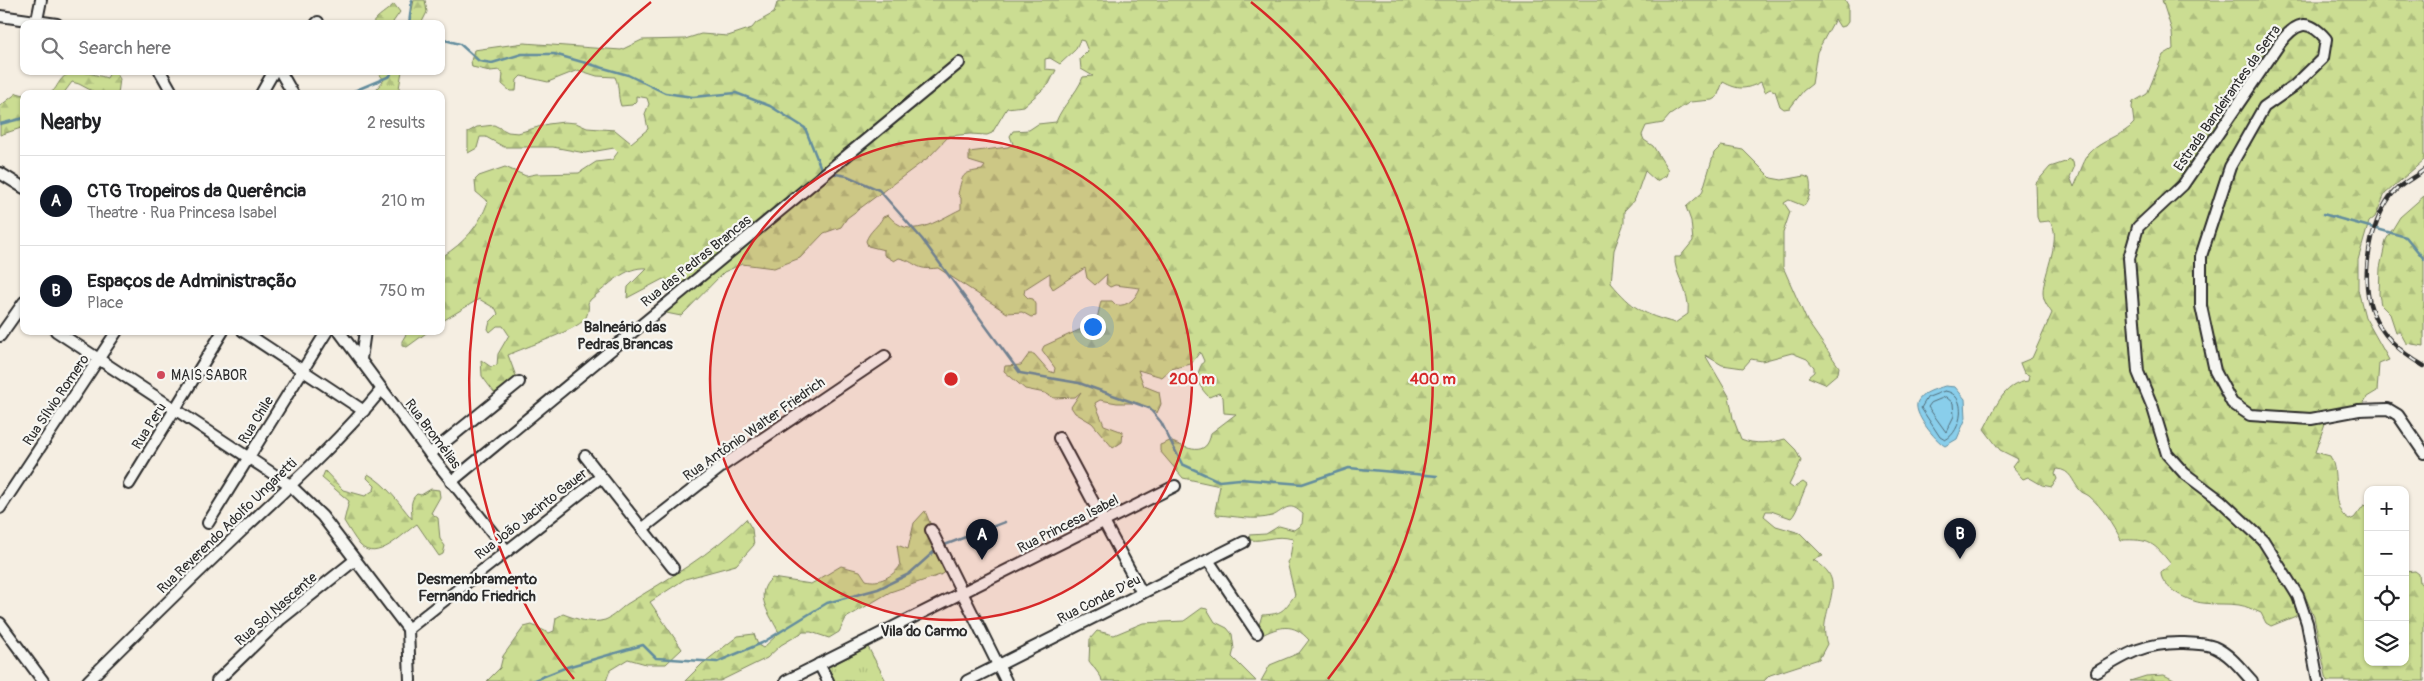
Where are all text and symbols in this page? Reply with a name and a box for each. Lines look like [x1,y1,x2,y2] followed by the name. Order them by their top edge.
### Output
[20,20,445,75] search box
[2170,22,2284,174] street label: Estrada Bandeirantes da Serra
[38,34,66,62] icon: search
[78,36,171,60] text: Search here
[40,109,101,136] text: Nearby
[367,113,425,133] text: 2 results
[87,179,306,203] text: CTG Tropeiros da Querência
[51,191,61,211] text: A
[381,191,425,211] text: 210 m
[87,203,277,223] text: Theatre · Rua Princesa Isabel
[638,211,755,311] street label: Rua das Pedras Brancas
[87,269,296,293] text: Espaços de Administração
[51,281,61,301] text: B
[379,281,425,301] text: 750 m
[87,293,123,313] text: Place
[1080,314,1106,340] your location
[577,318,673,354] district label: Balneário das Pedras Brancas
[19,351,93,449] street label: Rua Sílvio Romero
[171,367,247,384] place label: MAIS SABOR
[155,369,167,381] marker: MAIS SABOR
[942,370,960,388] centre of rings
[1169,370,1215,389] text: 200 m
[1410,370,1456,389] text: 400 m
[680,374,828,484] street label: Rua Antônio Walter Friedrich
[235,393,277,447] street label: Rua Chile
[401,396,465,473] street label: Rua Bromélias
[128,400,170,452] street label: Rua Peru
[154,454,301,597] street label: Rua Reverendo Adolfo Ungaretti
[471,465,591,563] street label: Rua João Jacinto Gauer
[2364,486,2409,666] map controls
[2364,486,2409,531] button: +
[1015,491,1121,557] street label: Rua Princesa Isabel
[1944,518,1976,559] pin: B
[966,519,998,560] pin: A
[2364,531,2409,576] button: −
[232,569,321,649] street label: Rua Sol Nascente
[417,570,537,606] district label: Desmembramento Fernando Friedrich
[1055,571,1143,627] street label: Rua Conde D'eu
[2364,576,2409,621] button: locate
[2364,621,2409,666] button: layers
[881,622,967,641] district label: Vila do Carmo

